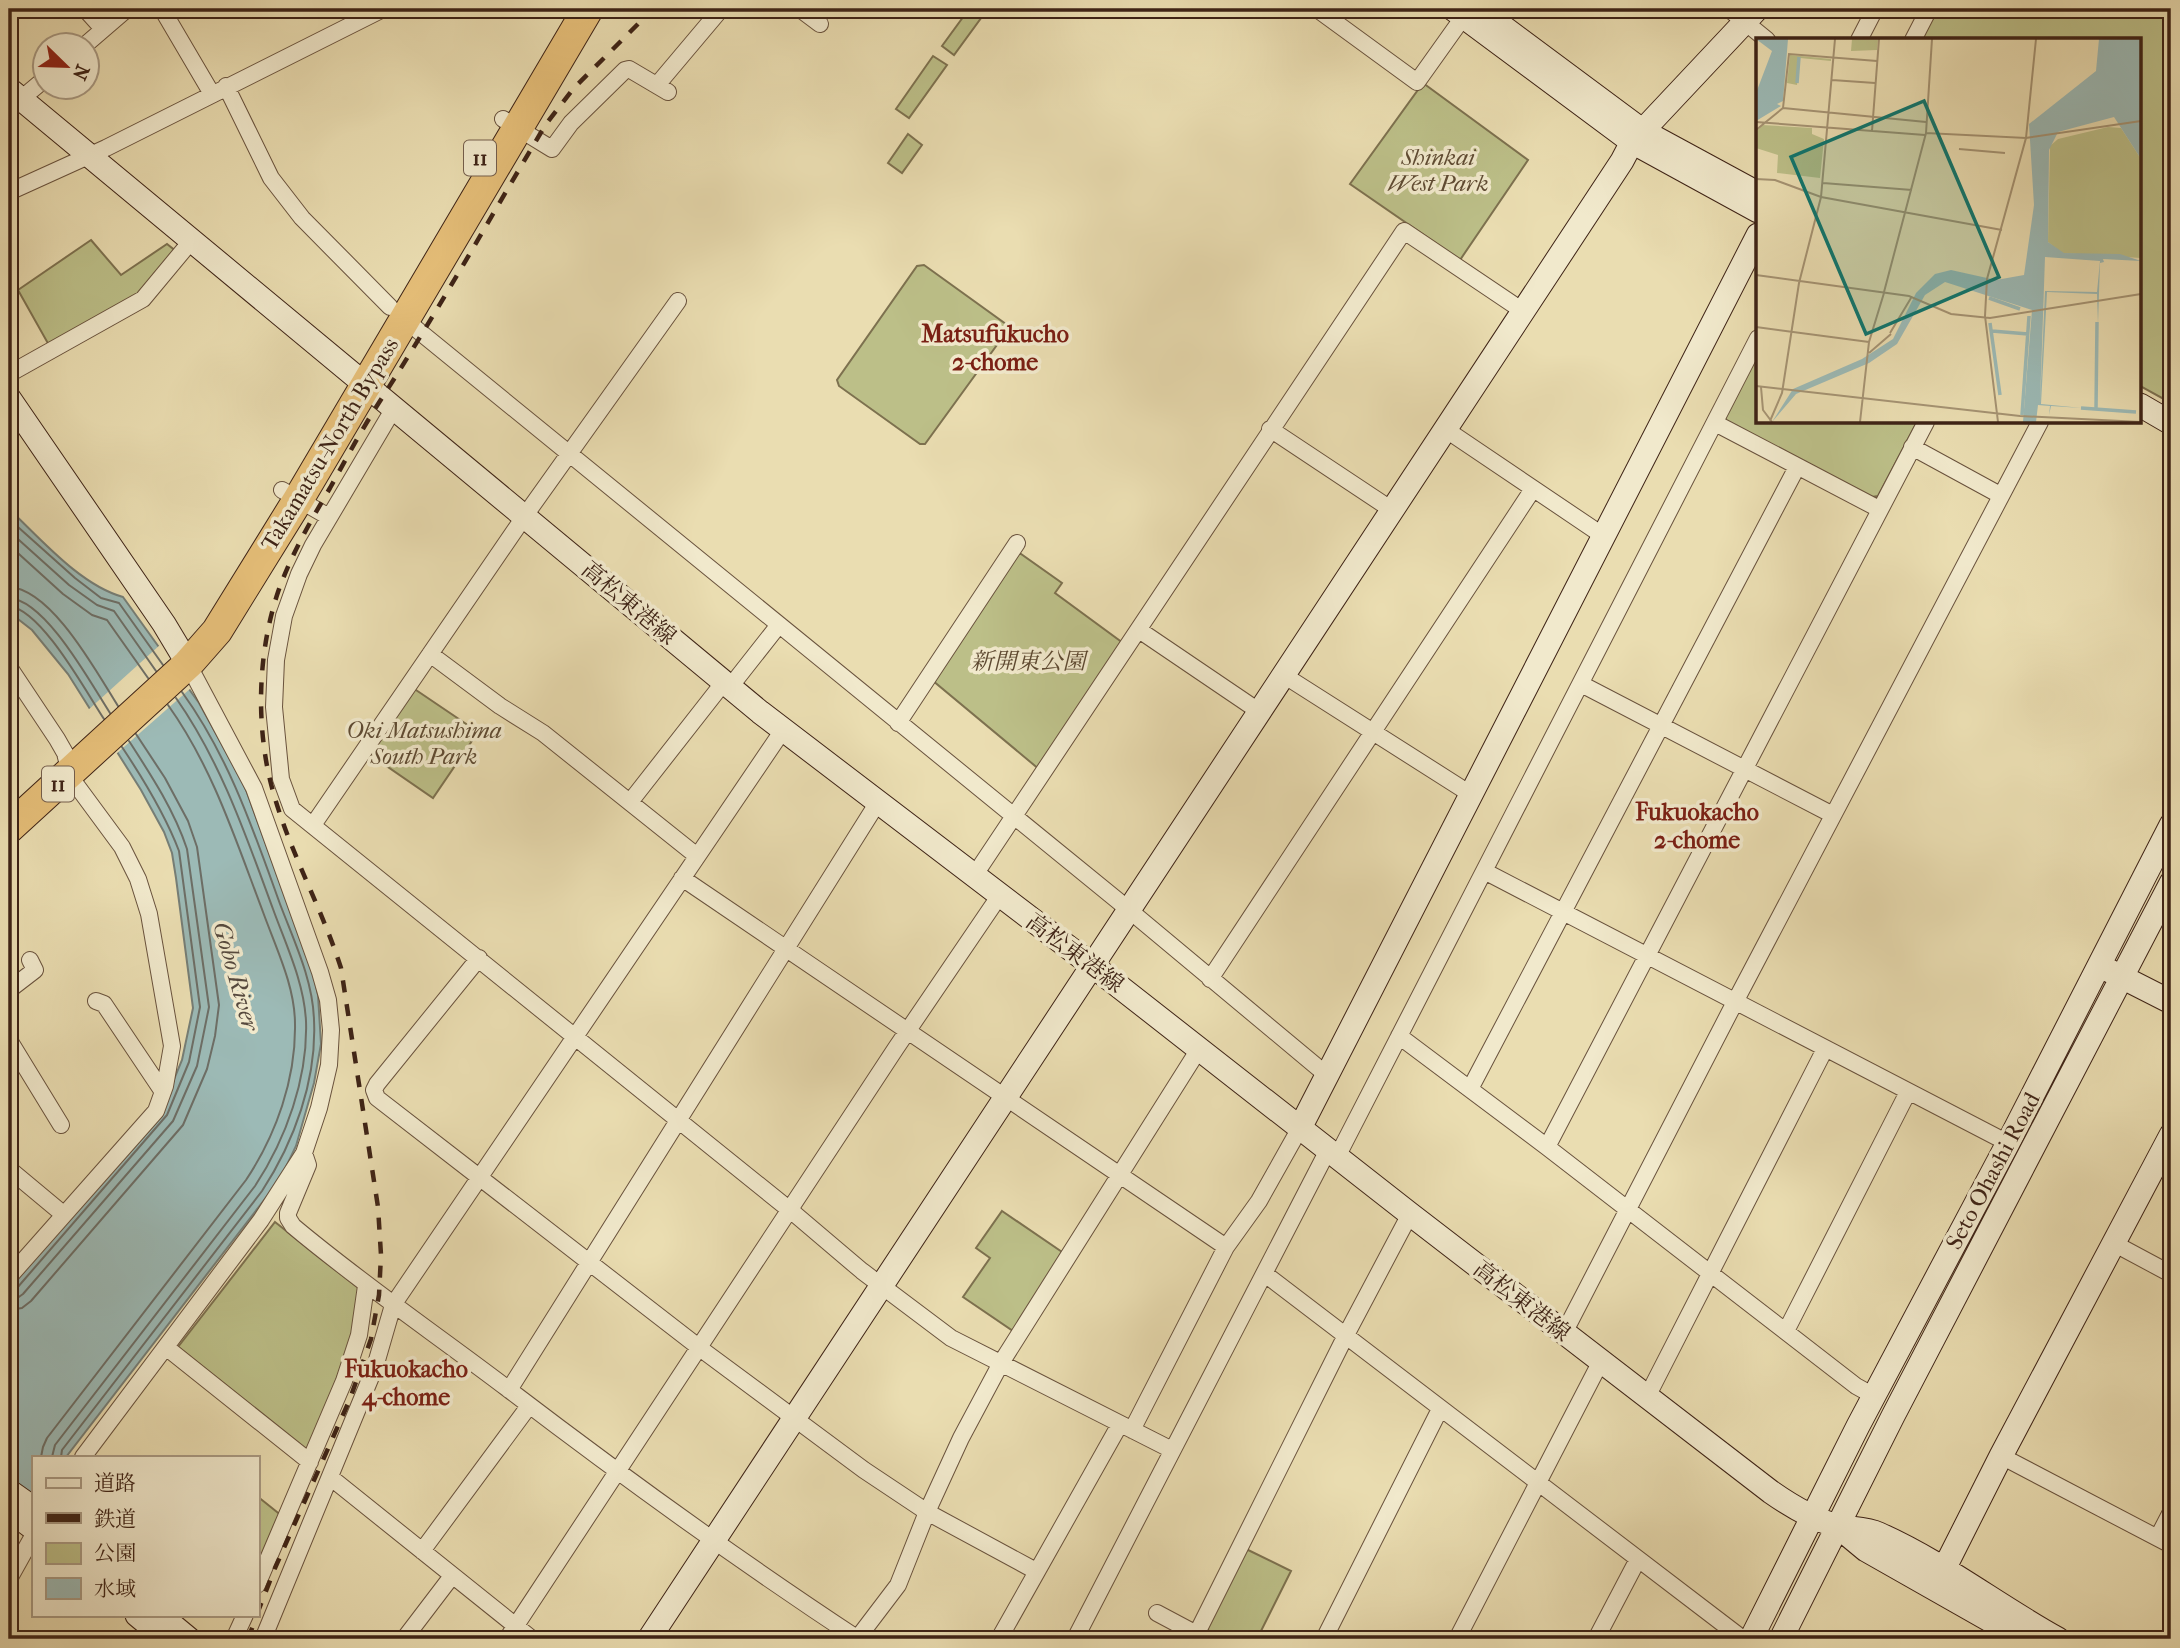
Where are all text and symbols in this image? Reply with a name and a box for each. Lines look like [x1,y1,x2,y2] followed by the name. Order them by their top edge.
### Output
[32,32,102,102] north arrow
[1756,38,2142,424] inset map
[68,61,94,84] text: N
[464,140,496,176] road number: 11
[1388,144,1488,197] park label: Shinkai West Park
[921,320,1069,376] district label: Matsufukucho 2-chome
[256,333,404,555] street label: Takamatsu-North Bypass
[576,556,682,650] street label: 高松東港線
[971,648,1090,675] park label: 新開東公園
[346,717,502,770] park label: Oki Matsushima South Park
[42,766,74,802] road number: 11
[1634,798,1759,854] district label: Fukuokacho 2-chome
[1021,908,1129,998] street label: 高松東港線
[207,918,266,1036] water label: Gobo River
[1940,1087,2046,1254] street label: Seto Ohashi Road
[1468,1255,1576,1347] street label: 高松東港線
[343,1355,468,1412] district label: Fukuokacho 4-chome
[32,1456,259,1616] legend
[94,1471,136,1495] text: 道路
[94,1507,136,1531] text: 鉄道
[94,1541,136,1565] text: 公園
[94,1577,136,1601] text: 水域

